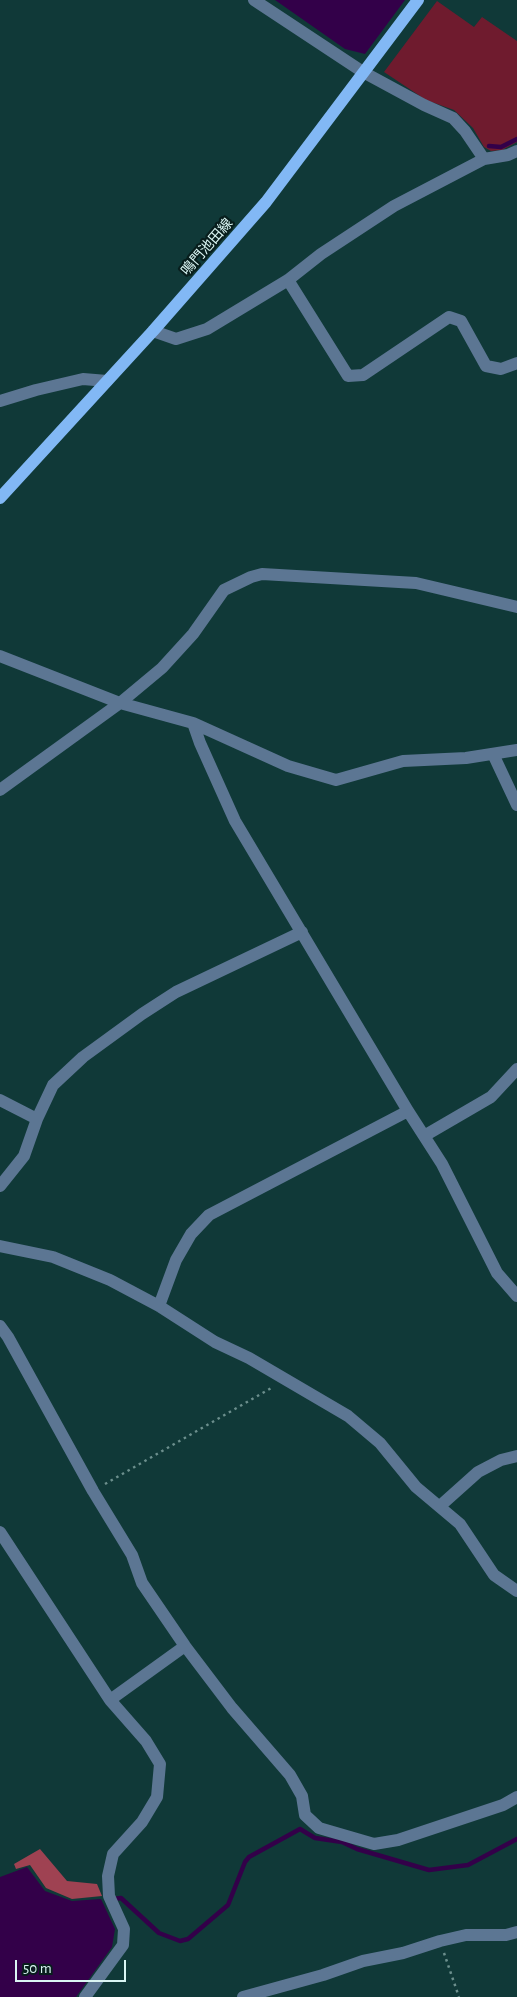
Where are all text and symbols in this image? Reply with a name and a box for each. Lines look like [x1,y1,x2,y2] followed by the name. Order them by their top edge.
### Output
[178,215,236,279] street label: 鳴門池田線
[18,1950,129,1982] scale bar
[23,1961,52,1976] text: 50 m

